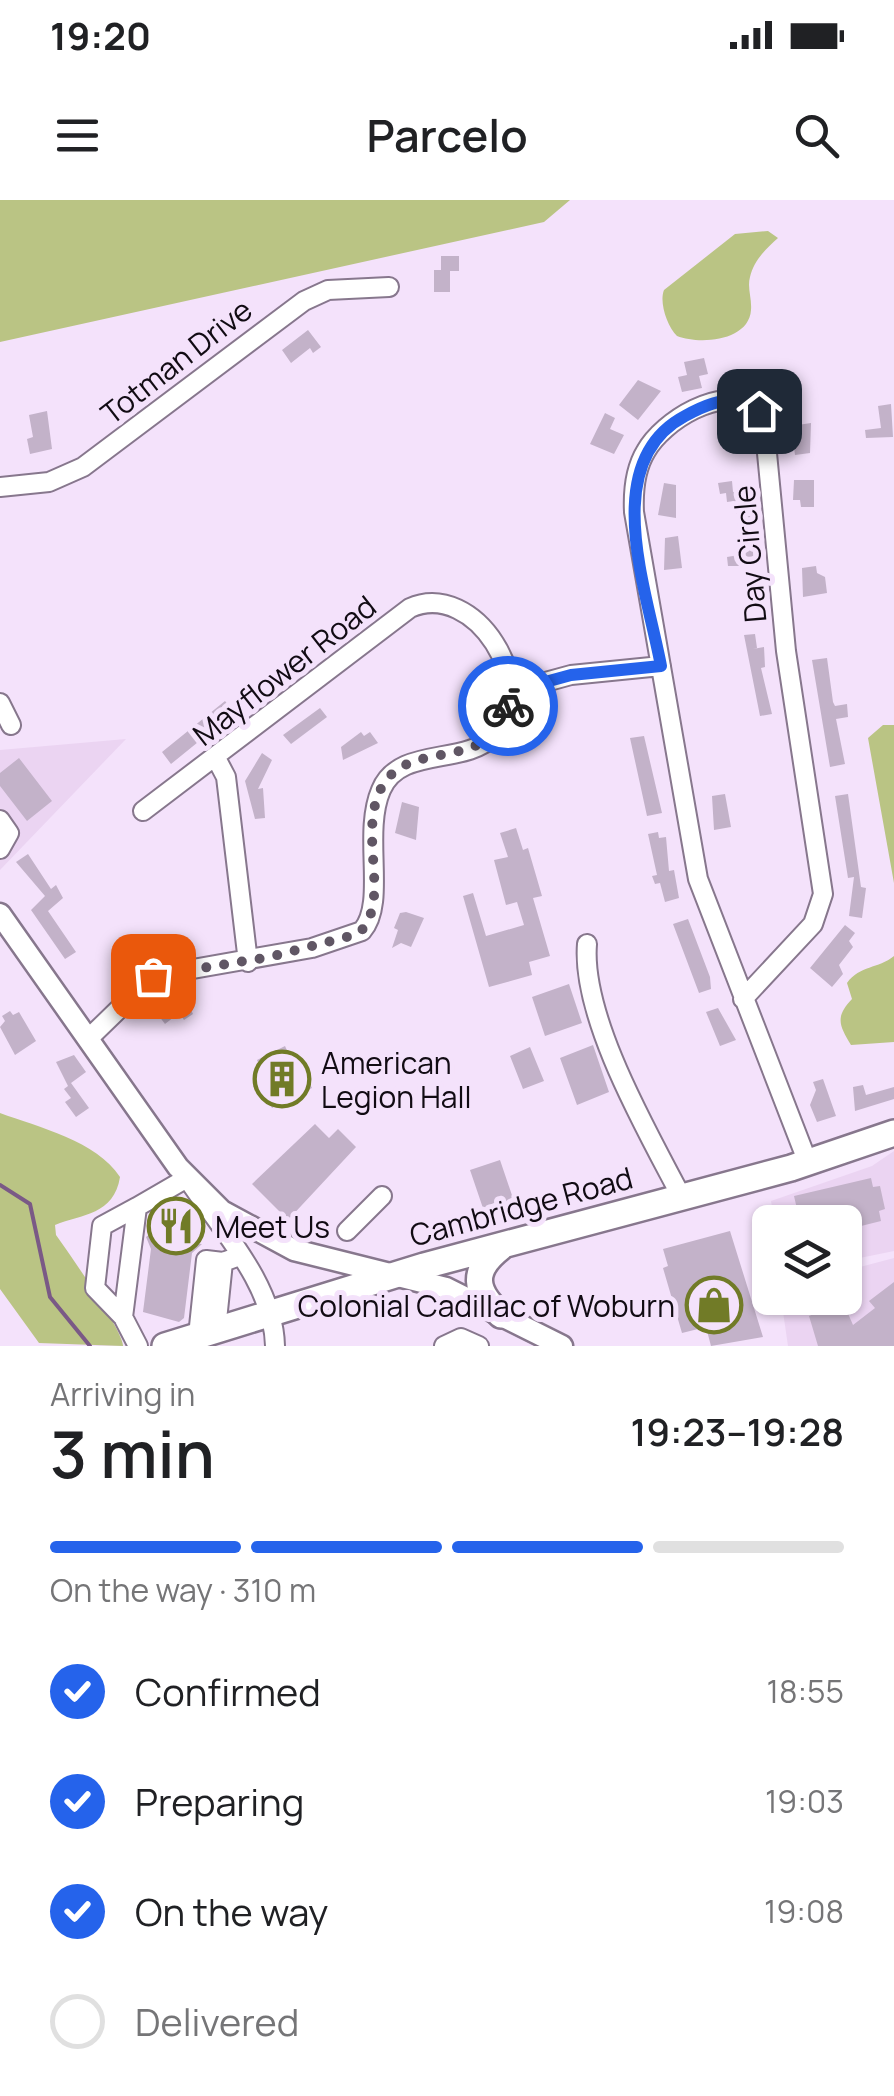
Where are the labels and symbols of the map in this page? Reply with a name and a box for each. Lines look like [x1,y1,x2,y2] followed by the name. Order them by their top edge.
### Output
[92,289,260,433] street label: Totman Drive
[717,369,802,454] pin
[723,484,775,624] street label: Day Circle
[184,586,384,754] street label: Mayflower Road
[458,656,558,756] courier
[111,934,196,1019] pin
[321,1042,471,1117] place label: American Legion Hall
[252,1049,312,1109] building icon: American Legion Hall
[405,1157,637,1255] street label: Cambridge Road
[146,1196,206,1256] restaurant icon: Meet Us
[215,1206,330,1247] place label: Meet Us
[684,1275,744,1335] shop icon: Colonial Cadillac of Woburn
[298,1285,675,1326] place label: Colonial Cadillac of Woburn

